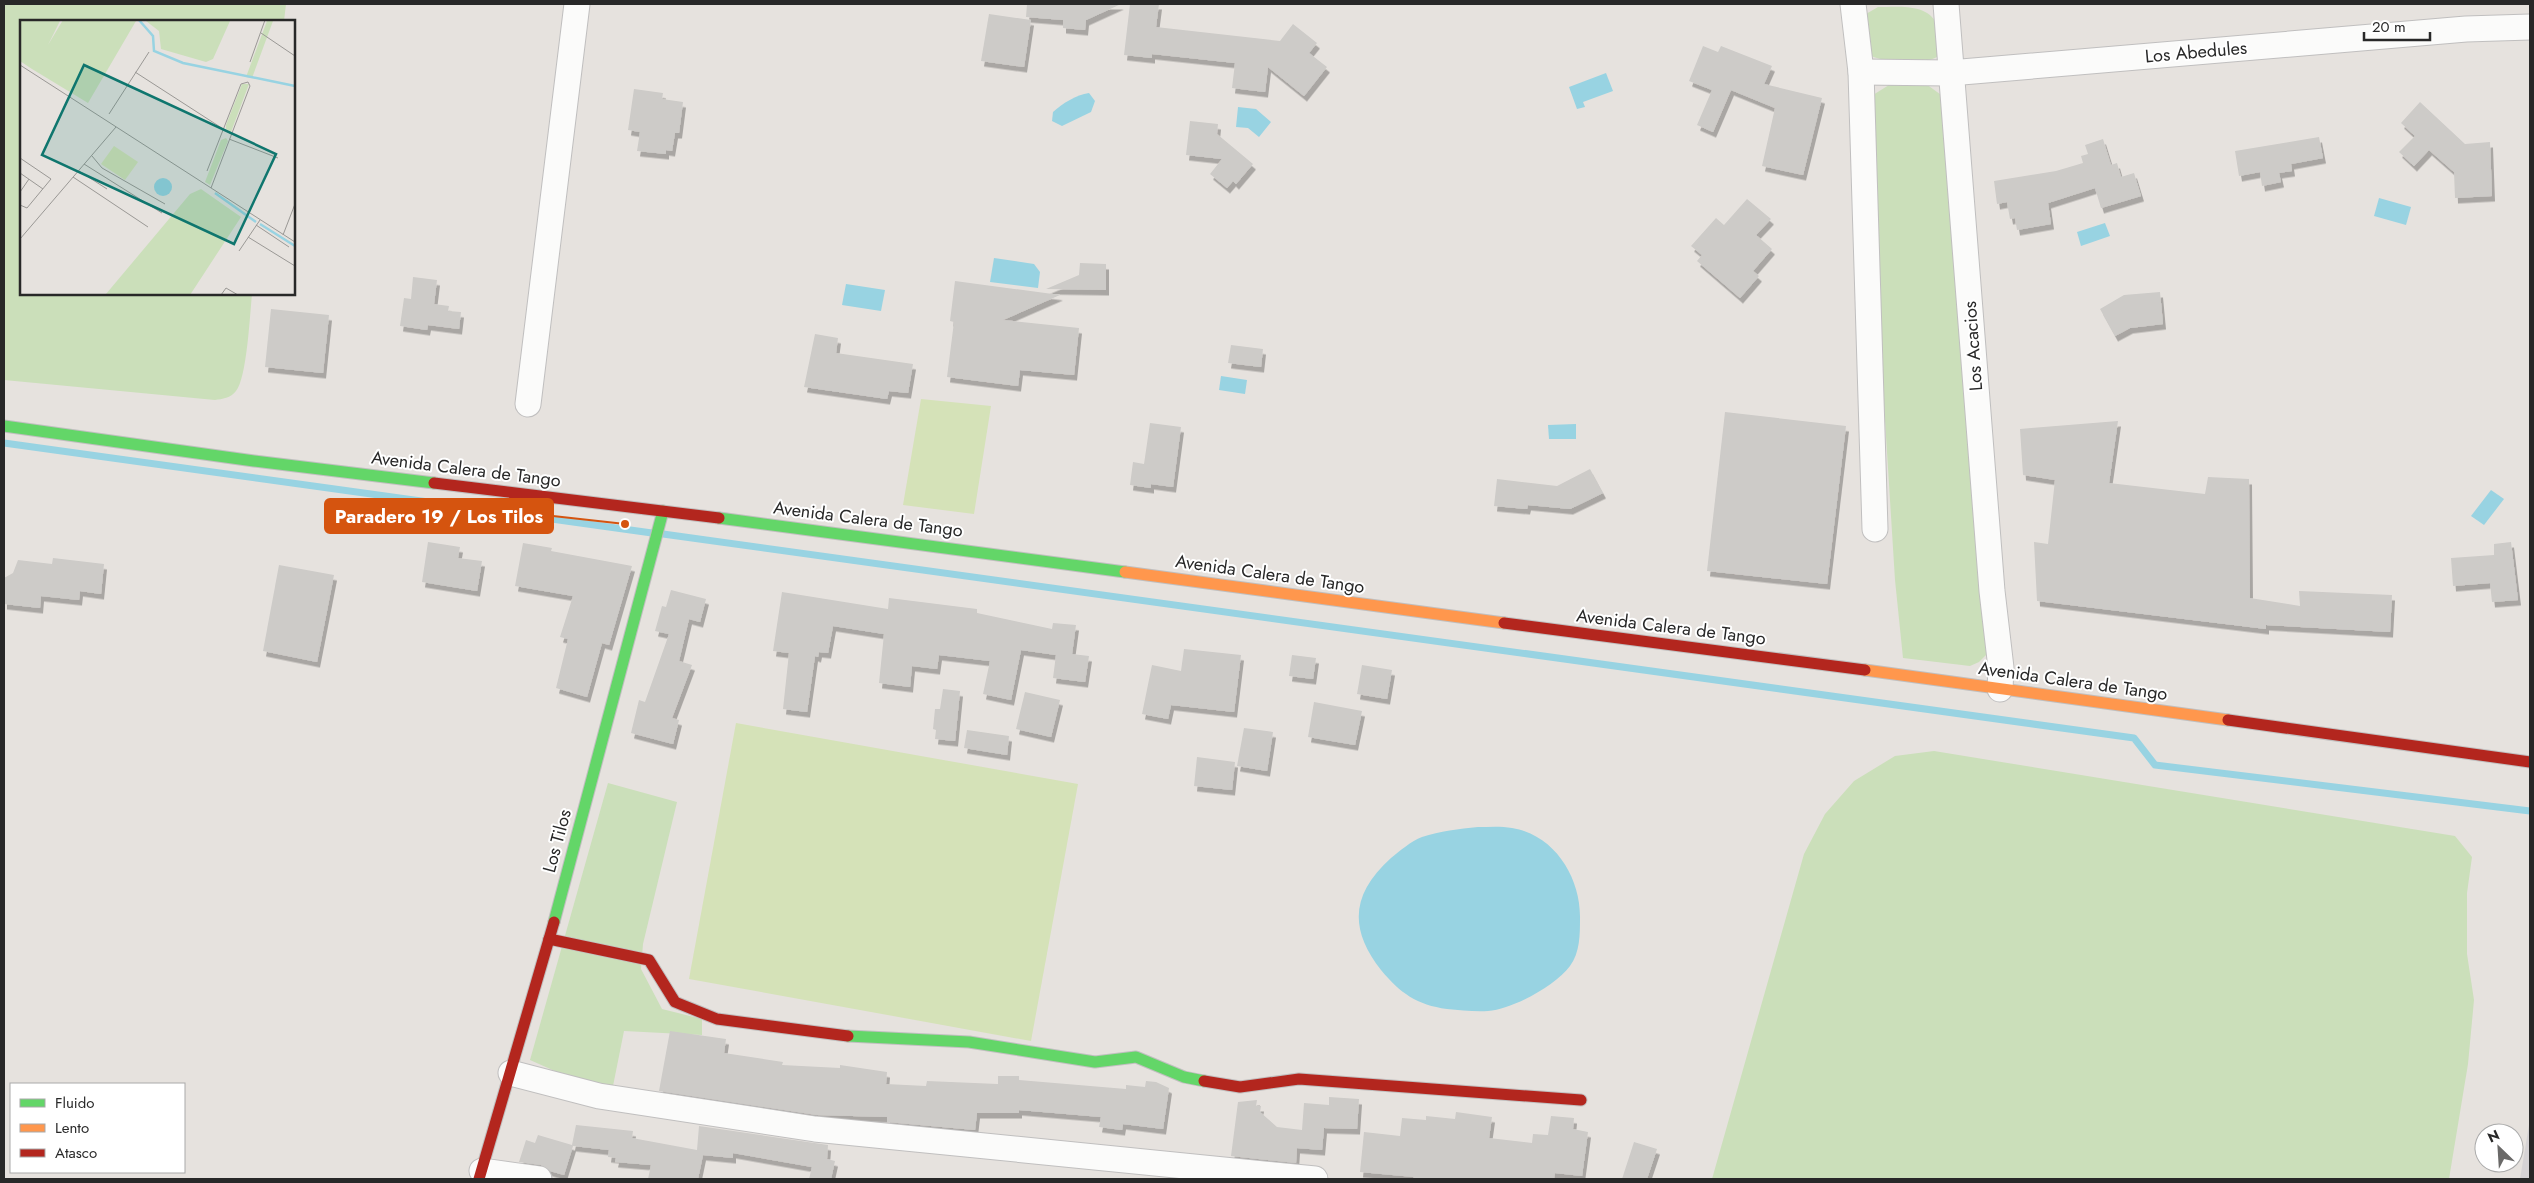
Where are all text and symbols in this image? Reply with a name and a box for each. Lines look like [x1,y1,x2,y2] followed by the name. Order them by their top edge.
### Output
[2364,10,2430,42] scale bar
[2372,16,2406,38] text: 20 m
[20,20,295,295] inset map
[2144,35,2248,69] street label: Los Abedules
[1957,300,1989,392] street label: Los Acacios
[370,444,562,494] street label: Avenida Calera de Tango
[772,494,964,544] street label: Avenida Calera de Tango
[325,499,553,533] callout: Paradero 19 / Los Tilos
[335,503,544,530] text: Paradero 19 / Los Tilos
[1174,548,1366,600] street label: Avenida Calera de Tango
[1575,602,1767,652] street label: Avenida Calera de Tango
[1977,655,2169,707] street label: Avenida Calera de Tango
[536,806,578,876] street label: Los Tilos
[10,1083,185,1173] legend
[55,1092,94,1114] text: Fluido
[55,1117,89,1139] text: Lento
[2474,1123,2524,1173] north arrow
[2484,1125,2503,1148] text: N
[55,1142,97,1164] text: Atasco

